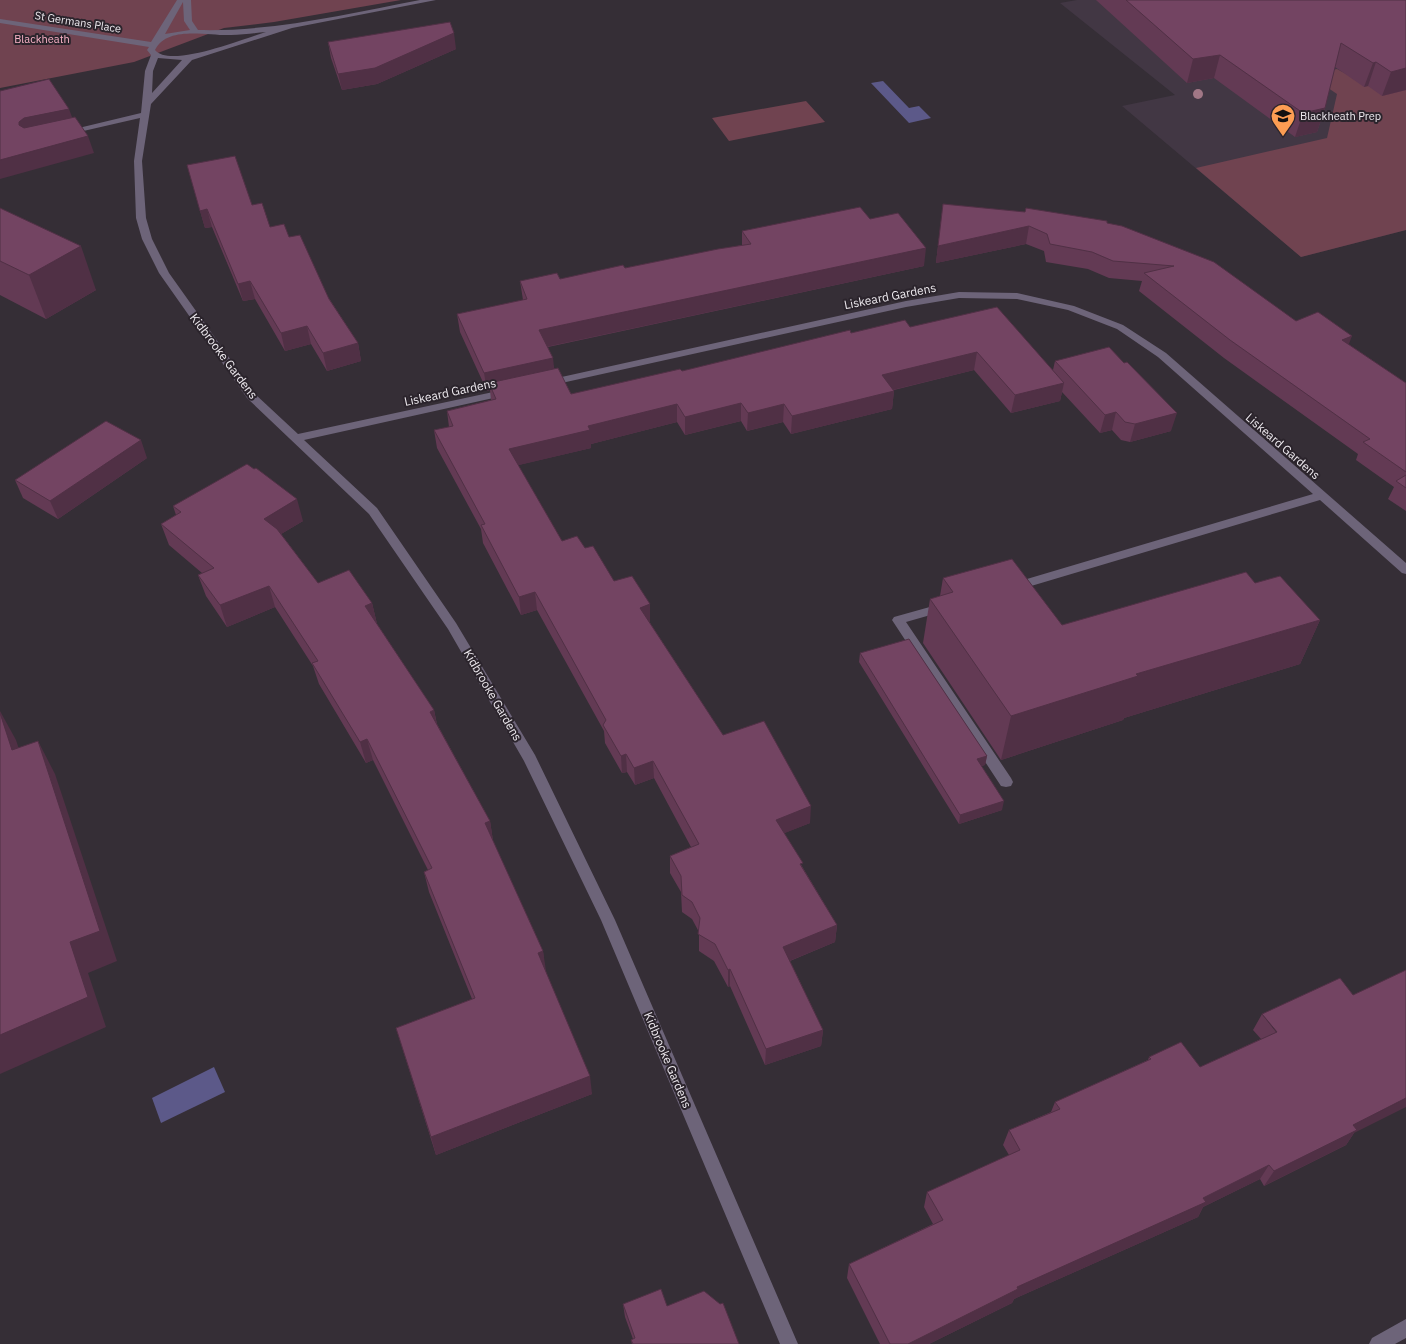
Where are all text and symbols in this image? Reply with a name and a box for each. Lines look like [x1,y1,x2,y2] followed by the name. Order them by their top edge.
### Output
[34,8,122,36] street label: St Germans Place
[14,32,70,46] park label: Blackheath
[1270,103,1296,137] school or university icon: Blackheath Prep
[1300,109,1381,123] place label: Blackheath Prep
[843,280,937,312] street label: Liskeard Gardens
[187,310,261,402] street label: Kidbrooke Gardens
[403,375,497,409] street label: Liskeard Gardens
[1243,410,1323,482] street label: Liskeard Gardens
[461,647,525,744] street label: Kidbrooke Gardens
[641,1010,695,1111] street label: Kidbrooke Gardens

